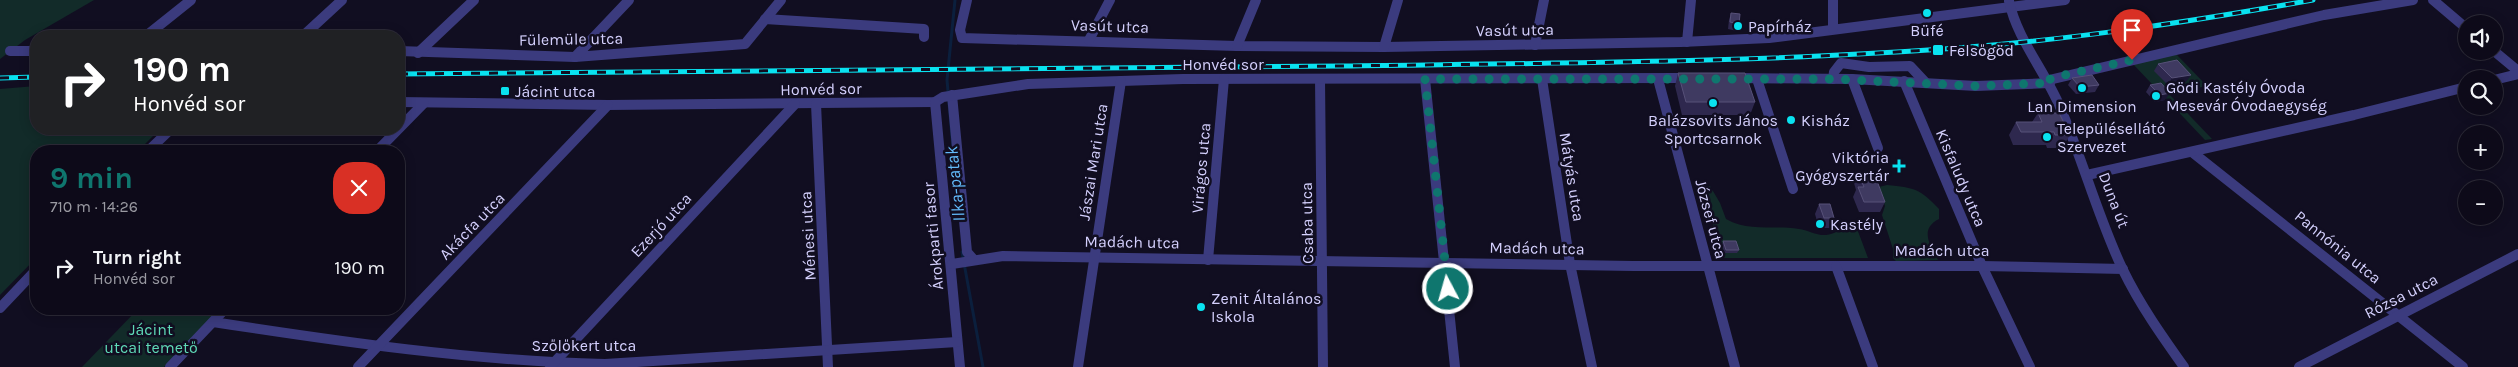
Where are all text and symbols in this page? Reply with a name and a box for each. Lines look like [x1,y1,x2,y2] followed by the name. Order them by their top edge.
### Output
[1921,7,1933,19] marker: Büfé
[2111,9,2153,60] pin
[1071,15,1149,37] street label: Vasút utca
[2458,15,2503,225] map controls
[2458,15,2503,60] button: sound
[2118,16,2146,44] icon: arrive
[1748,17,1812,36] place label: Papírház
[1476,20,1554,40] street label: Vasút utca
[1732,20,1744,32] marker: Papírház
[1910,21,1944,40] place label: Büfé
[519,29,623,49] street label: Fülemüle utca
[1949,41,2014,60] place label: Felsőgöd
[1931,43,1945,57] marker: Felsőgöd
[133,49,231,90] text: 190 m
[50,50,115,115] icon: right
[1182,55,1264,74] street label: Honvéd sor
[2458,70,2503,115] button: search
[2166,78,2327,115] place label: Gödi Kastély Óvoda Mesevár Óvodaegység
[780,79,862,99] street label: Honvéd sor
[515,82,596,101] place label: Jácint utca
[2076,82,2088,94] marker: Lan Dimension
[499,85,511,97] marker: Jácint utca
[2150,90,2162,102] marker: Gödi Kastély Óvoda Mesevár Óvodaegység
[133,91,245,117] text: Honvéd sor
[1707,97,1719,109] marker: Balázsovits János Sportcsarnok
[2027,97,2137,116] place label: Lan Dimension
[1074,102,1112,222] street label: Jászai Mari utca
[1648,111,1778,148] place label: Balázsovits János Sportcsarnok
[1801,111,1850,130] place label: Kisház
[1785,114,1797,126] marker: Kisház
[2057,119,2166,156] place label: Településellátó Szervezet
[1188,122,1214,214] street label: Virágos utca
[2458,125,2503,170] button: +
[1932,126,1990,230] street label: Kisfaludy utca
[1556,131,1588,223] street label: Mátyás utca
[2041,131,2053,143] marker: Településellátó Szervezet
[940,144,970,223] water label: Ilka-patak
[1795,148,1889,185] place label: Viktória Gyógyszertár
[50,160,133,196] text: 9 min
[1893,160,1905,172] marker: Viktória Gyógyszertár
[333,162,385,214] button: close
[2095,169,2133,231] street label: Duna út
[1691,177,1731,261] street label: József utca
[2458,180,2503,225] button: −
[919,181,947,291] street label: Árokparti fasor
[1297,182,1317,264] street label: Csaba utca
[435,188,509,264] street label: Akácfa utca
[626,189,696,261] street label: Ezerjó utca
[796,191,820,281] street label: Ménesi utca
[50,197,138,216] text: 710 m · 14:26
[2291,206,2385,288] street label: Pannónia utca
[1830,215,1884,234] place label: Kastély
[1814,218,1826,230] marker: Kastély
[1084,232,1180,252] street label: Madách utca
[1489,238,1585,258] street label: Madách utca
[1894,241,1990,260] street label: Madách utca
[93,247,182,269] text: Turn right
[50,254,78,282] icon: right
[334,257,385,279] text: 190 m
[1421,262,1473,314] position arrow
[93,269,175,288] text: Honvéd sor
[2361,269,2441,323] street label: Rózsa utca
[1211,289,1322,326] place label: Zenit Általános Iskola
[1195,301,1207,313] marker: Zenit Általános Iskola
[104,320,198,357] park label: Jácint utcai temető
[532,336,636,355] street label: Szőlőkert utca

